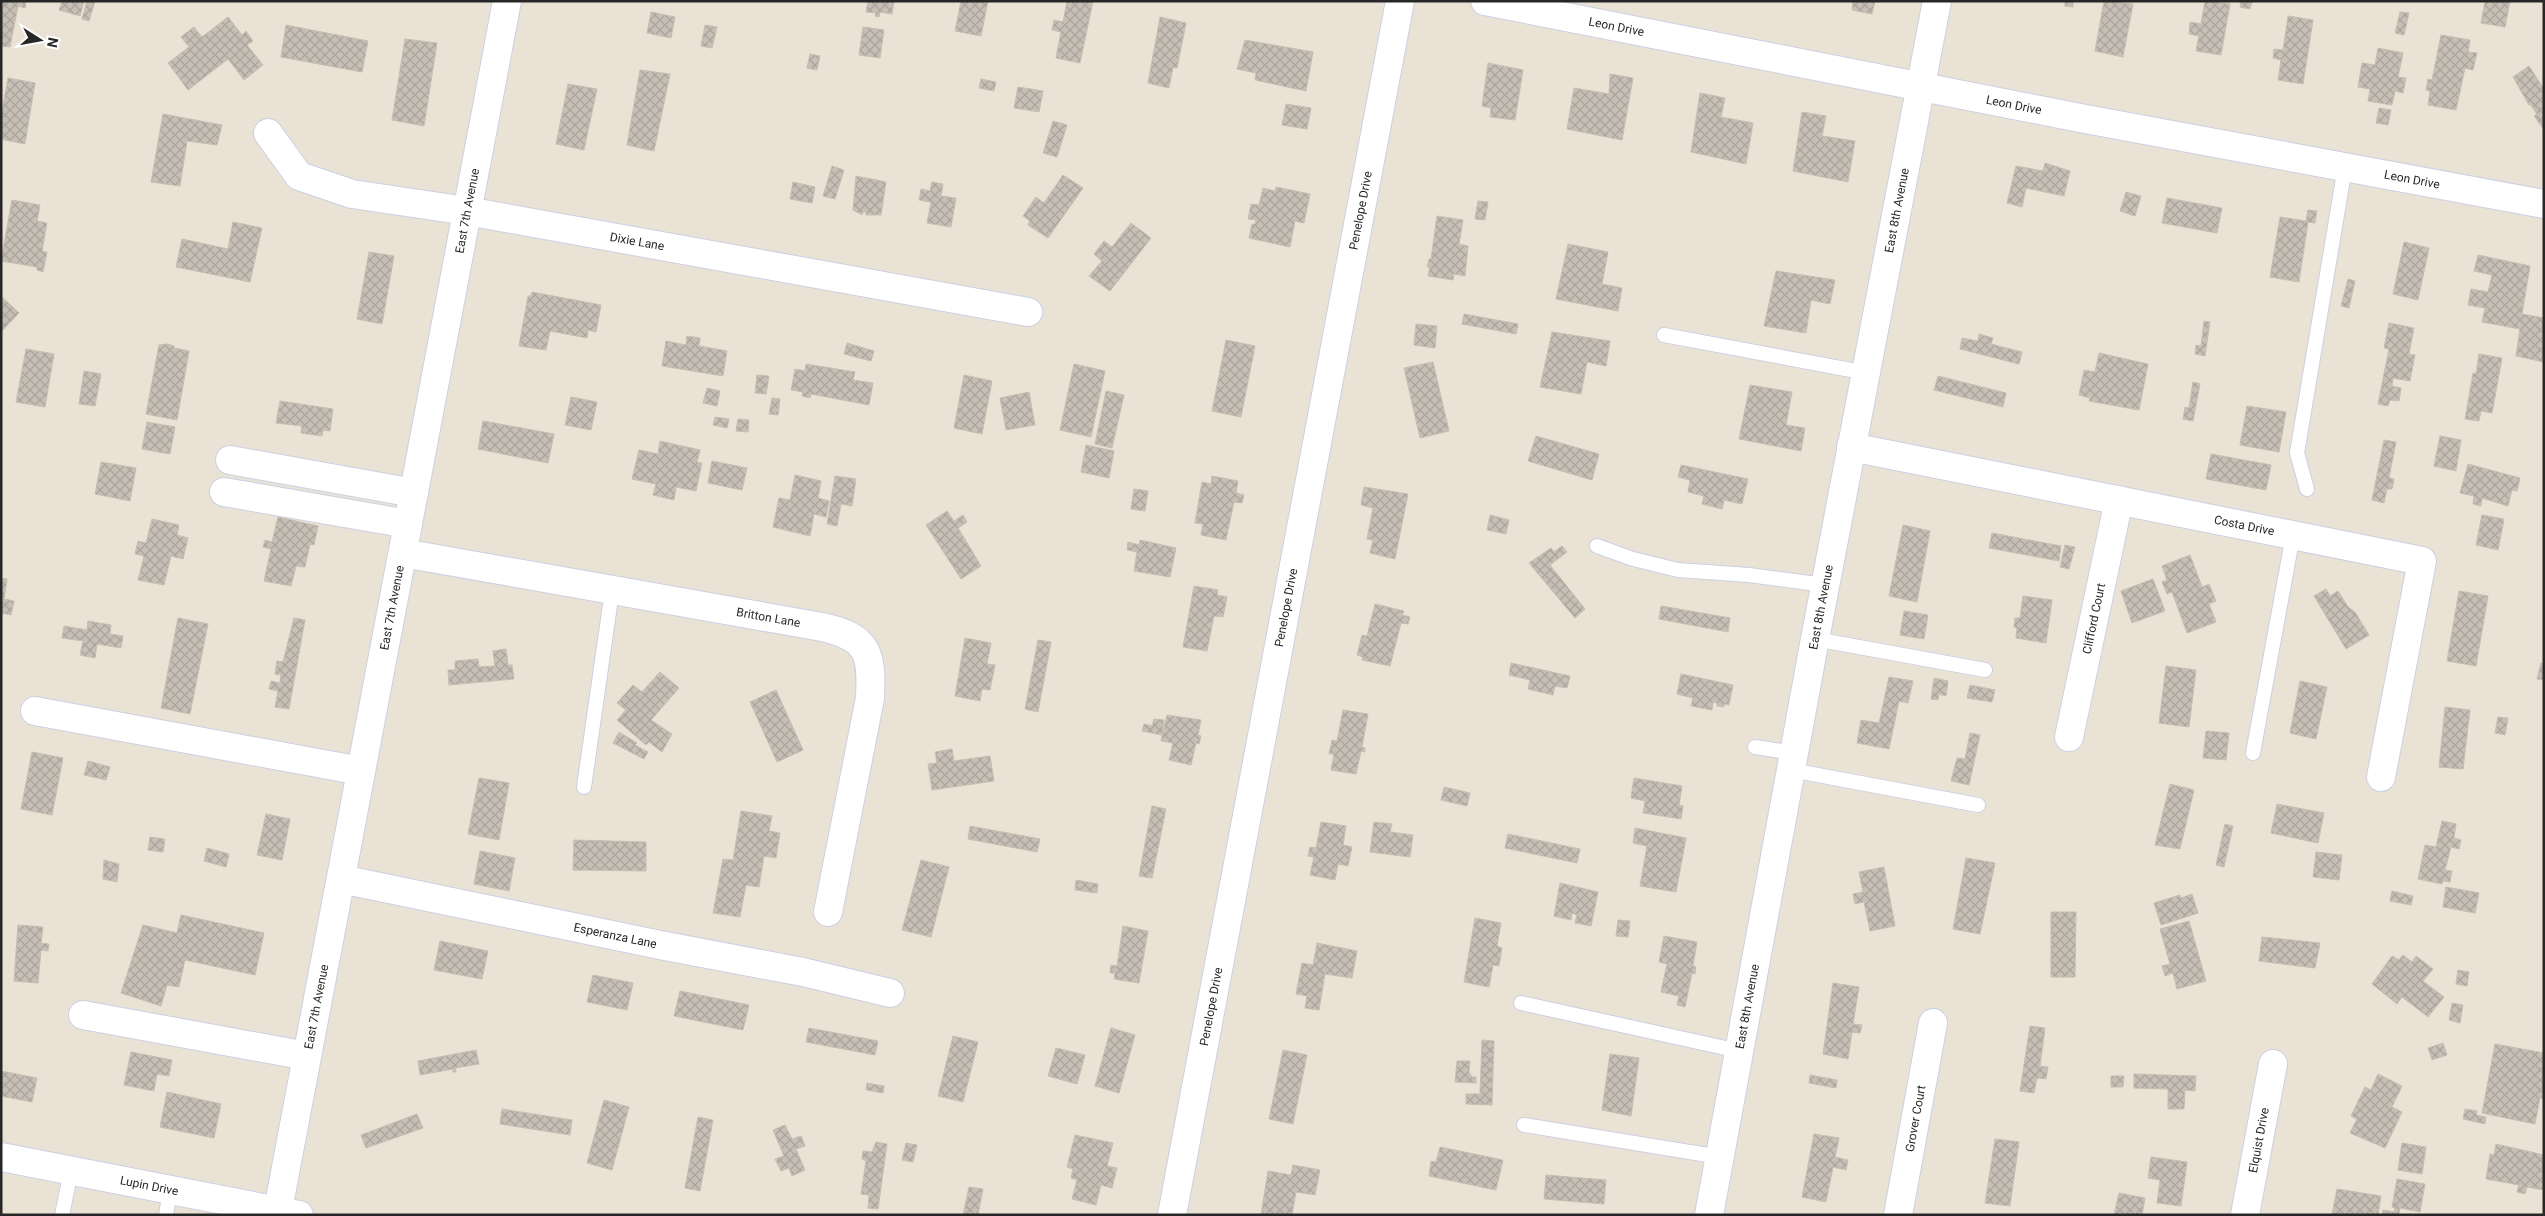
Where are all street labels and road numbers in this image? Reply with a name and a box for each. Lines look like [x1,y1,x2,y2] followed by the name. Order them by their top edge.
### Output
[1588,15,1645,39] street label: Leon Drive
[1985,93,2043,117] street label: Leon Drive
[452,167,482,254] street label: East 7th Avenue
[1882,167,1912,254] street label: East 8th Avenue
[2383,168,2441,192] street label: Leon Drive
[1346,170,1375,251] street label: Penelope Drive
[609,230,665,253] street label: Dixie Lane
[2213,513,2276,538] street label: Costa Drive
[377,564,407,651] street label: East 7th Avenue
[1806,564,1836,651] street label: East 8th Avenue
[1272,567,1300,648] street label: Penelope Drive
[2080,582,2108,655] street label: Clifford Court
[735,605,801,630] street label: Britton Lane
[572,920,658,951] street label: Esperanza Lane
[302,963,331,1050] street label: East 7th Avenue
[1733,963,1762,1050] street label: East 8th Avenue
[1197,966,1225,1047] street label: Penelope Drive
[1903,1084,1929,1153] street label: Grover Court
[2246,1106,2272,1174] street label: Elquist Drive
[119,1173,180,1198] street label: Lupin Drive

